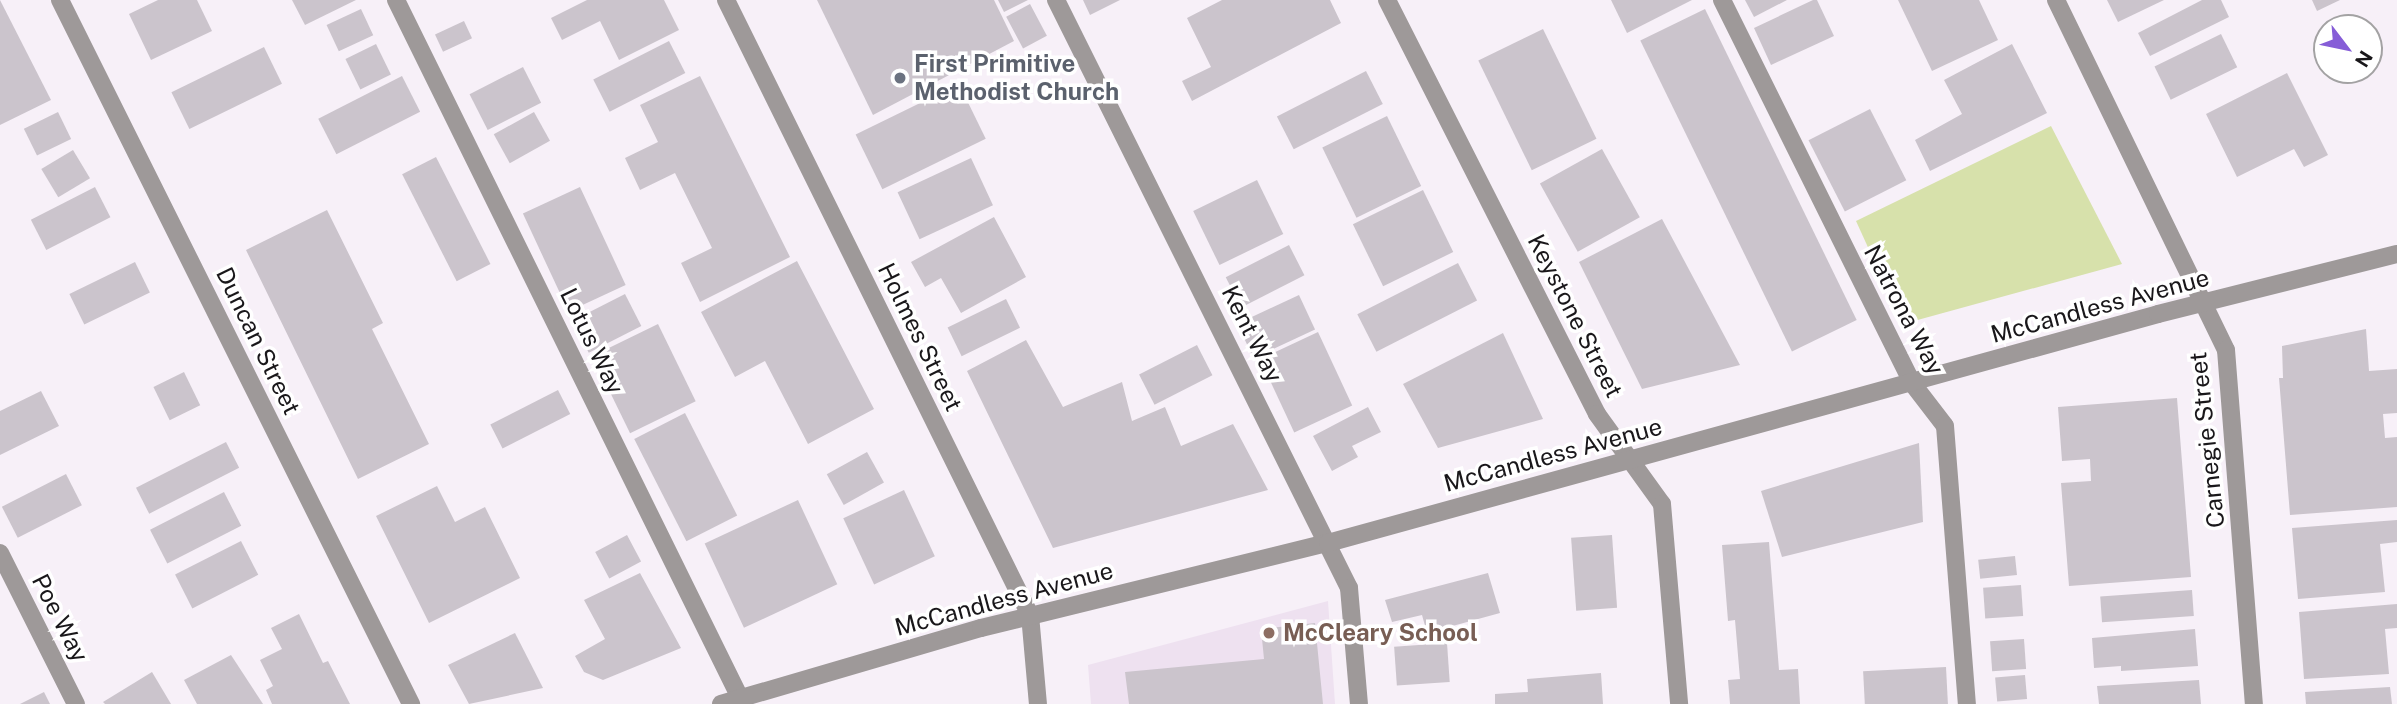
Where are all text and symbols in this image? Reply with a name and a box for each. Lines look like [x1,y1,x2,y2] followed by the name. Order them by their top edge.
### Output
[2313,14,2383,84] north arrow
[2351,47,2377,71] text: N
[914,50,1119,106] place label: First Primitive Methodist Church
[892,70,908,86] marker: First Primitive Methodist Church
[1521,229,1629,403] street label: Keystone Street
[1858,240,1950,380] street label: Natrona Way
[872,258,968,416] street label: Holmes Street
[210,263,306,419] street label: Duncan Street
[1988,263,2212,349] street label: McCandless Avenue
[1215,281,1289,387] street label: Kent Way
[554,283,630,399] street label: Lotus Way
[2183,351,2231,529] street label: Carnegie Street
[1441,412,1665,498] street label: McCandless Avenue
[892,556,1116,642] street label: McCandless Avenue
[25,569,95,667] street label: Poe Way
[1283,619,1478,647] place label: McCleary School
[1261,625,1277,641] marker: McCleary School

